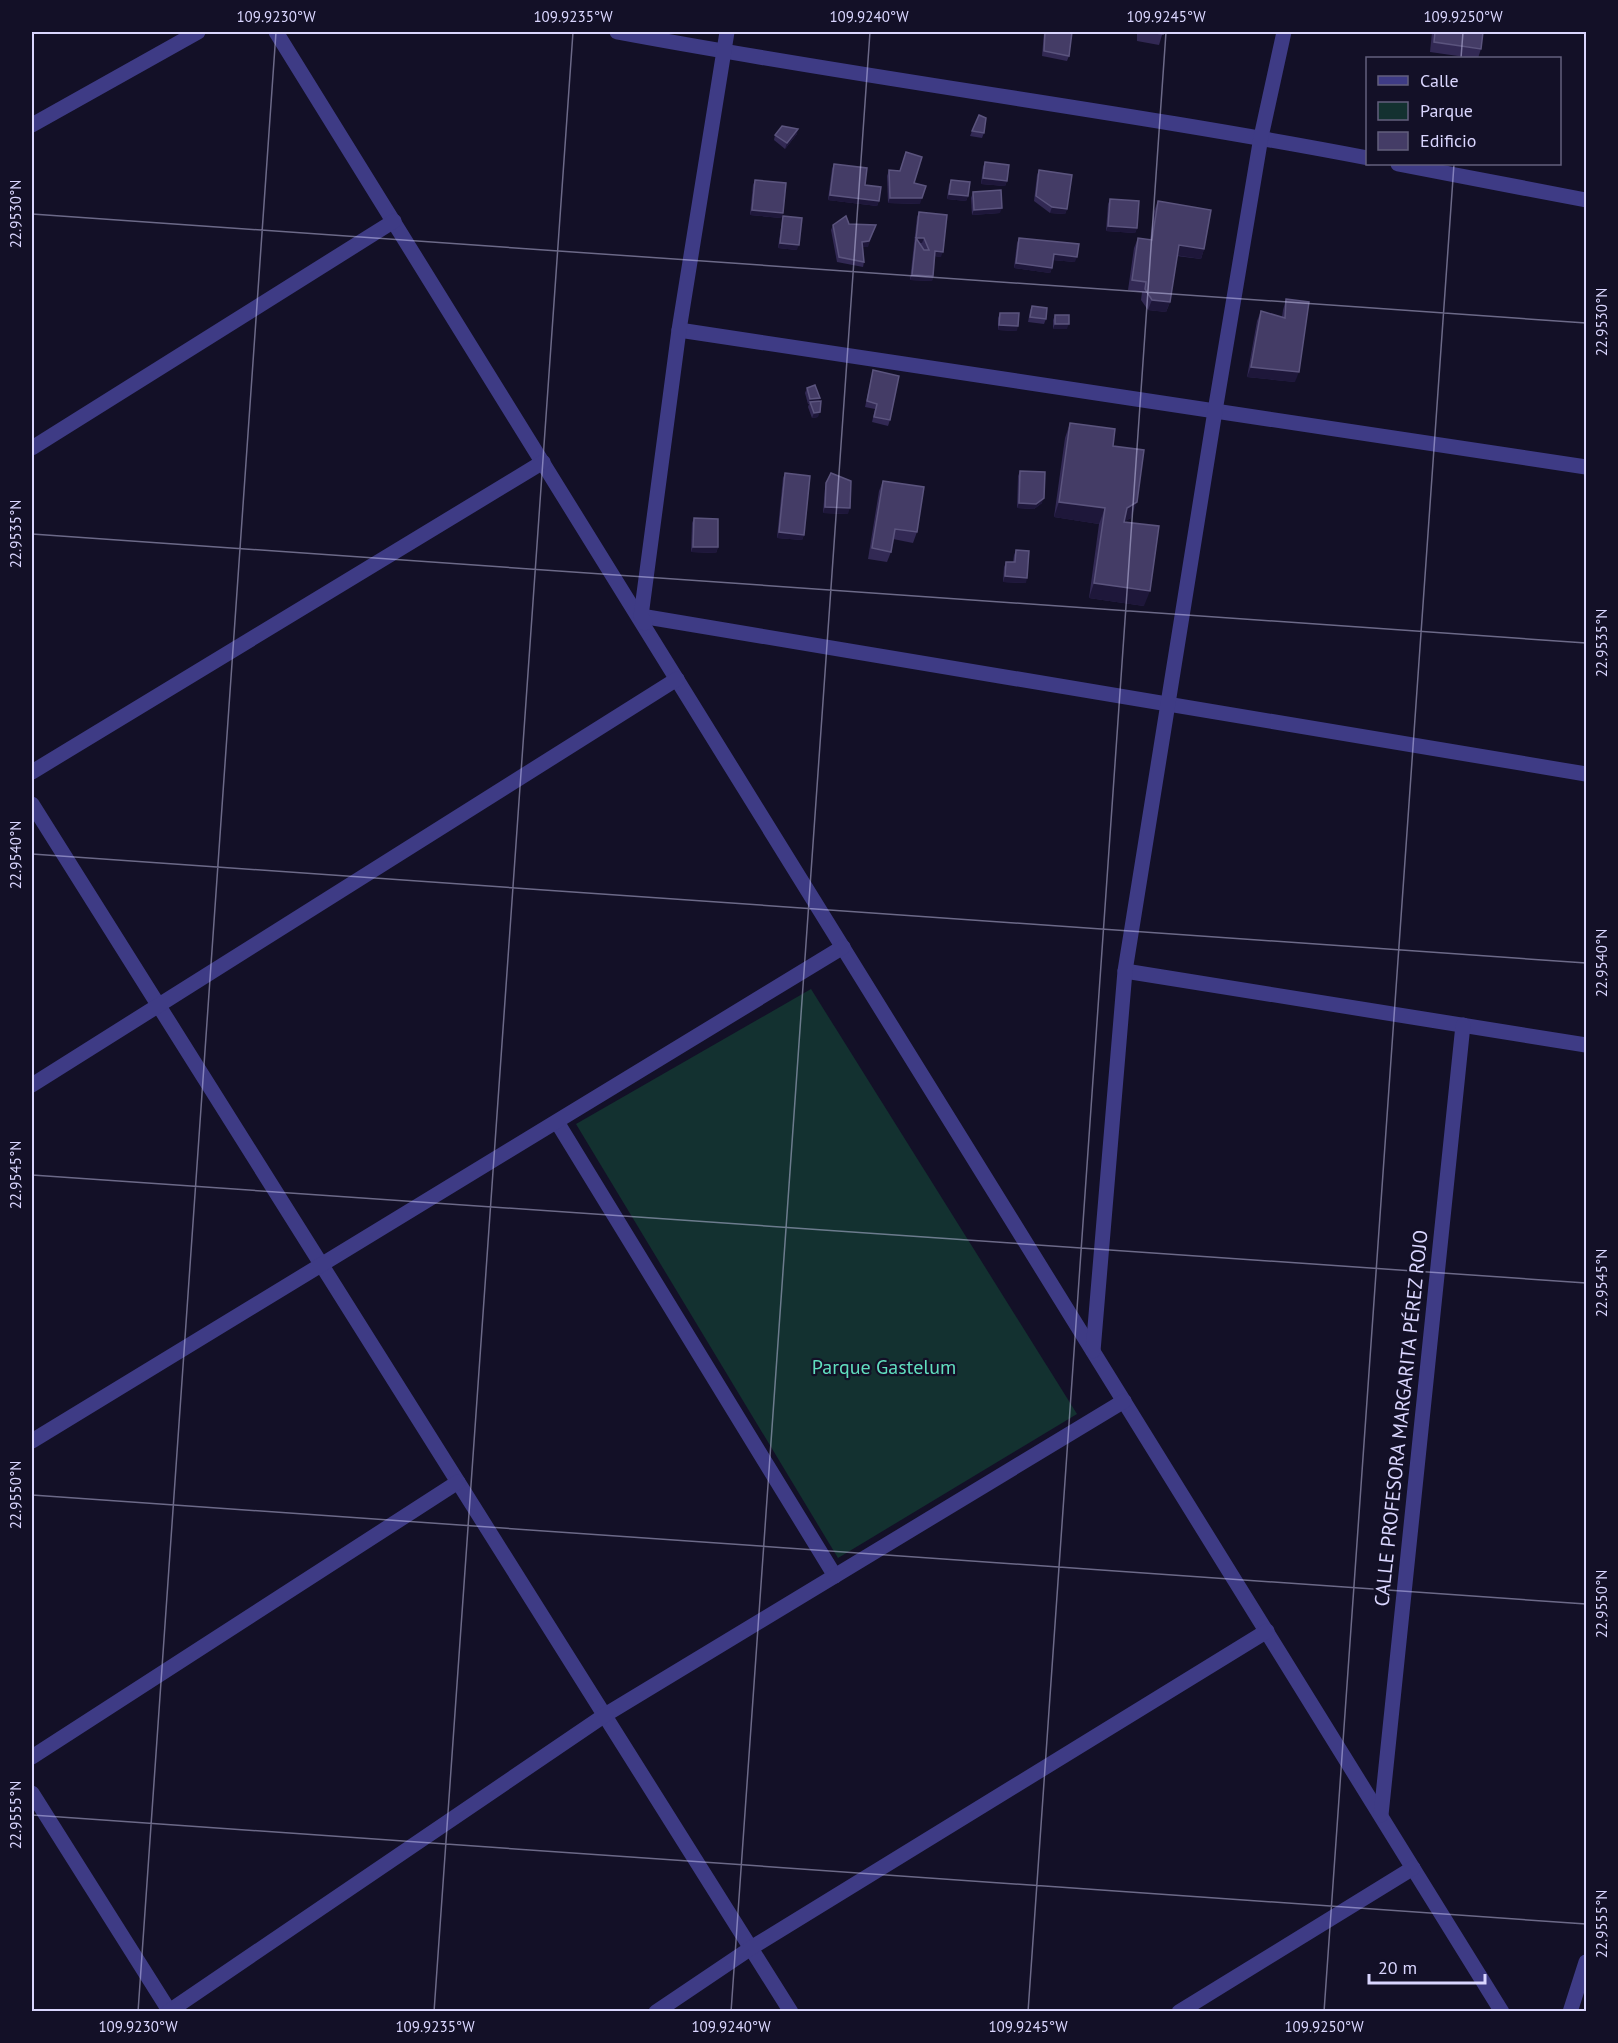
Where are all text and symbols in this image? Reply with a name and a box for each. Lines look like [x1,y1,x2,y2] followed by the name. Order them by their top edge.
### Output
[236,7,316,26] text: 109.9230°W
[533,7,613,26] text: 109.9235°W
[829,7,909,26] text: 109.9240°W
[1126,7,1206,26] text: 109.9245°W
[1423,7,1503,26] text: 109.9250°W
[1366,57,1561,165] legend
[1420,69,1459,92] text: Calle
[1420,99,1473,122] text: Parque
[1420,129,1476,152] text: Edificio
[6,180,25,248] text: 22.9530°N
[1592,288,1611,356] text: 22.9530°N
[6,500,25,568] text: 22.9535°N
[1592,609,1611,677] text: 22.9535°N
[6,821,25,889] text: 22.9540°N
[1592,929,1611,997] text: 22.9540°N
[6,1141,25,1209] text: 22.9545°N
[1368,1228,1434,1608] street label: CALLE PROFESORA MARGARITA PÉREZ ROJO
[1592,1249,1611,1317] text: 22.9545°N
[812,1354,956,1380] park label: Parque Gastelum
[6,1461,25,1529] text: 22.9550°N
[1592,1570,1611,1638] text: 22.9550°N
[6,1781,25,1849] text: 22.9555°N
[1592,1890,1611,1958] text: 22.9555°N
[1369,1947,1484,1985] scale bar
[1378,1956,1417,1979] text: 20 m
[98,2017,178,2036] text: 109.9230°W
[395,2017,475,2036] text: 109.9235°W
[691,2017,771,2036] text: 109.9240°W
[988,2017,1068,2036] text: 109.9245°W
[1284,2017,1364,2036] text: 109.9250°W

